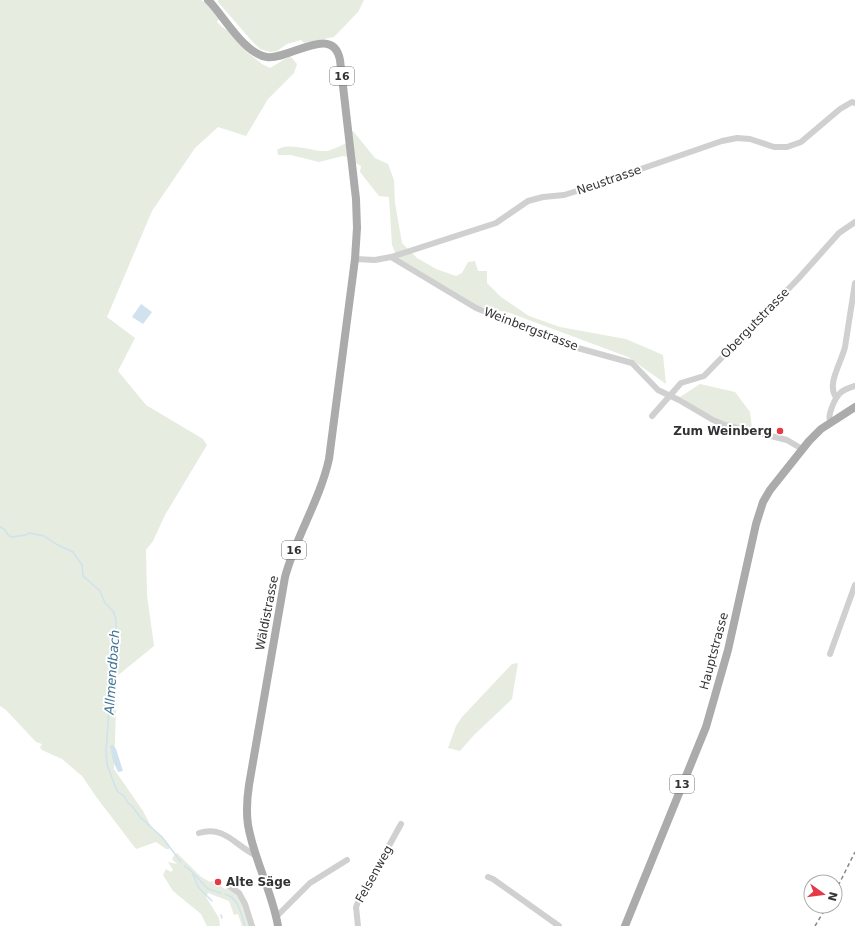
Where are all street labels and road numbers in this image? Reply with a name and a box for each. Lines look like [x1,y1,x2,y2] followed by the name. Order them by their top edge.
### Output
[330,67,354,85] road number: 16
[575,162,643,198] street label: Neustrasse
[718,285,792,361] street label: Obergutstrasse
[482,305,580,353] street label: Weinbergstrasse
[282,541,306,559] road number: 16
[253,574,281,652] street label: Wäldistrasse
[697,611,731,691] street label: Hauptstrasse
[670,775,694,793] road number: 13
[353,843,395,905] street label: Felsenweg

